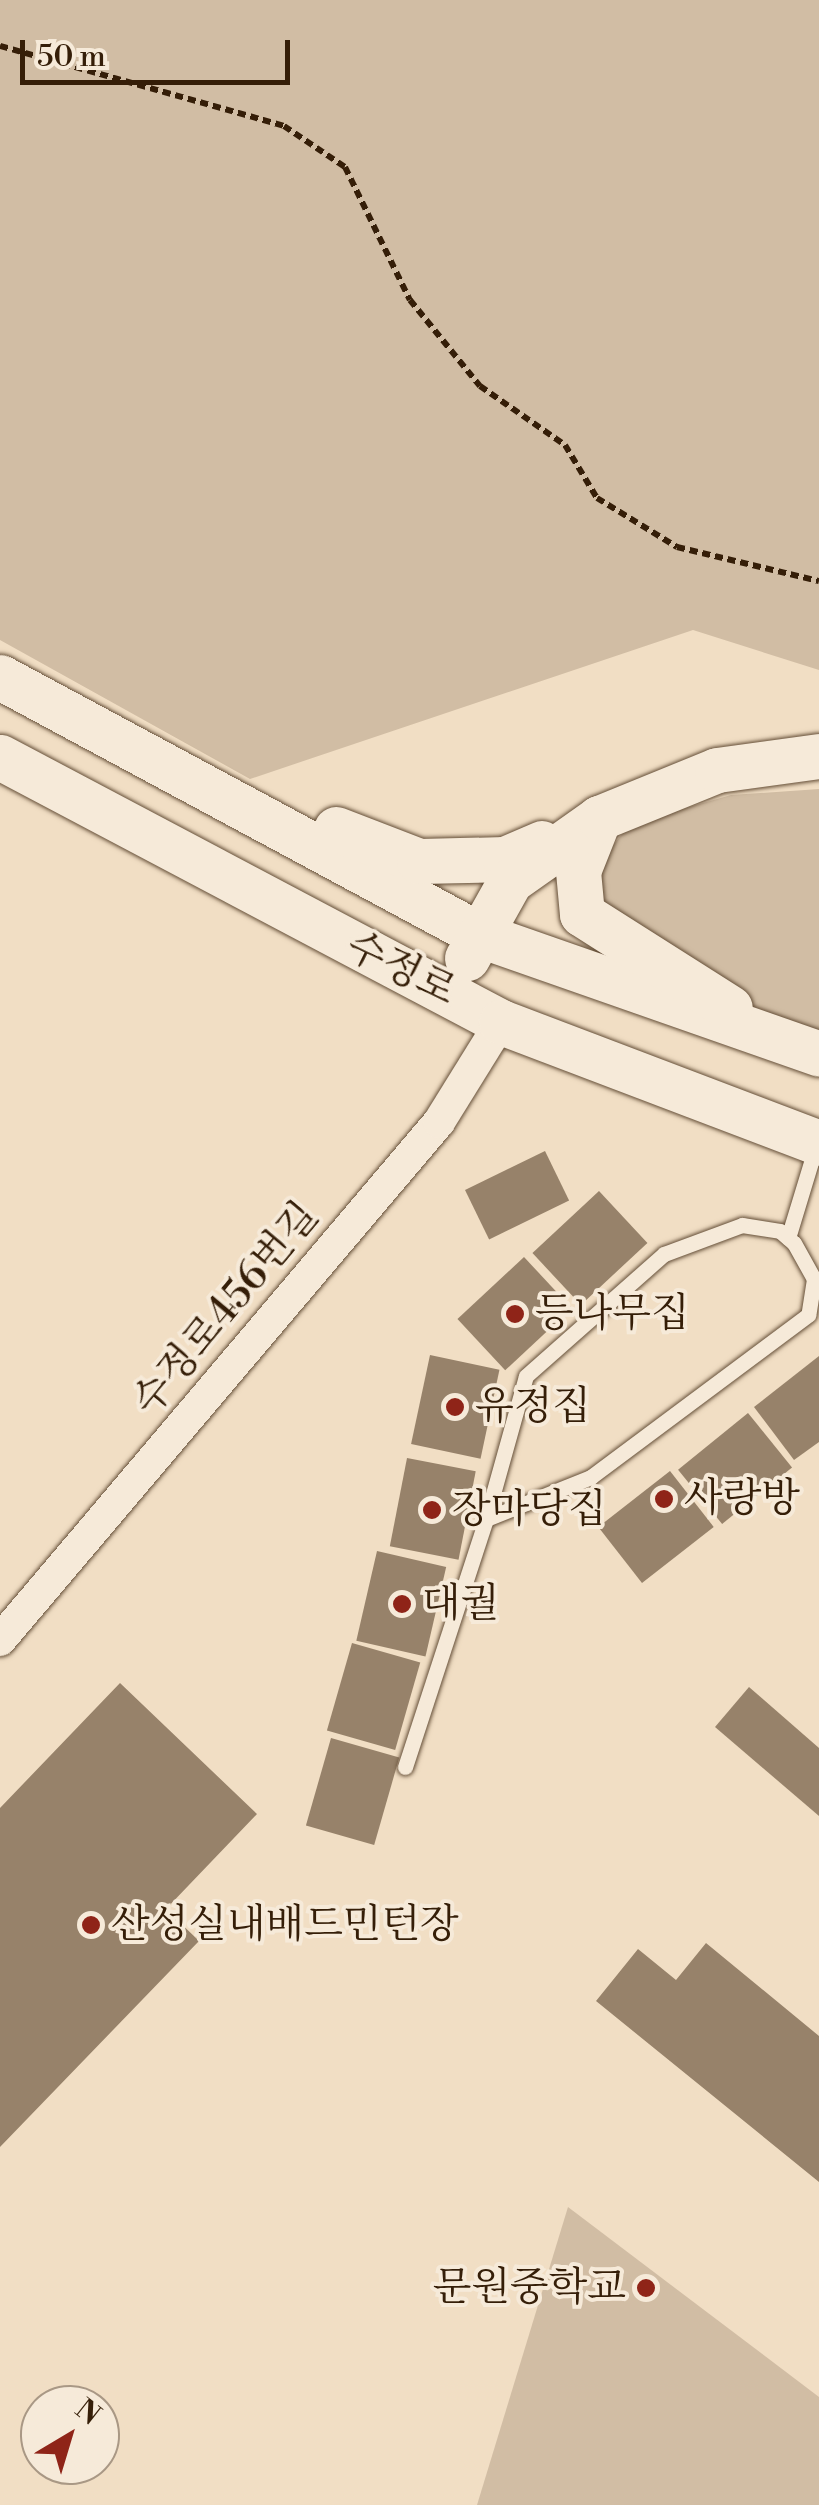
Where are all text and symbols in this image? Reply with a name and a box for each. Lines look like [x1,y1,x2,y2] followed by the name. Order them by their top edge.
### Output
[25,20,295,82] scale bar
[37,38,106,76] text: 50 m
[338,922,464,1016] street label: 수정로
[123,1193,329,1425] street label: 수정로456번길
[535,1290,690,1338] place label: 등나무집
[504,1303,526,1325] marker: 등나무집
[475,1383,591,1431] place label: 유정집
[444,1396,466,1418] marker: 유정집
[684,1475,800,1523] place label: 사랑방
[452,1486,607,1534] place label: 장마당집
[653,1488,675,1510] marker: 사랑방
[421,1499,443,1521] marker: 장마당집
[422,1580,499,1628] place label: 대궐
[391,1593,413,1615] marker: 대궐
[111,1901,459,1949] place label: 산성실내배드민턴장
[80,1914,102,1936] marker: 산성실내배드민턴장
[433,2264,626,2312] place label: 문원중학교
[635,2277,657,2299] marker: 문원중학교
[20,2385,120,2485] north arrow
[68,2392,107,2433] text: N

